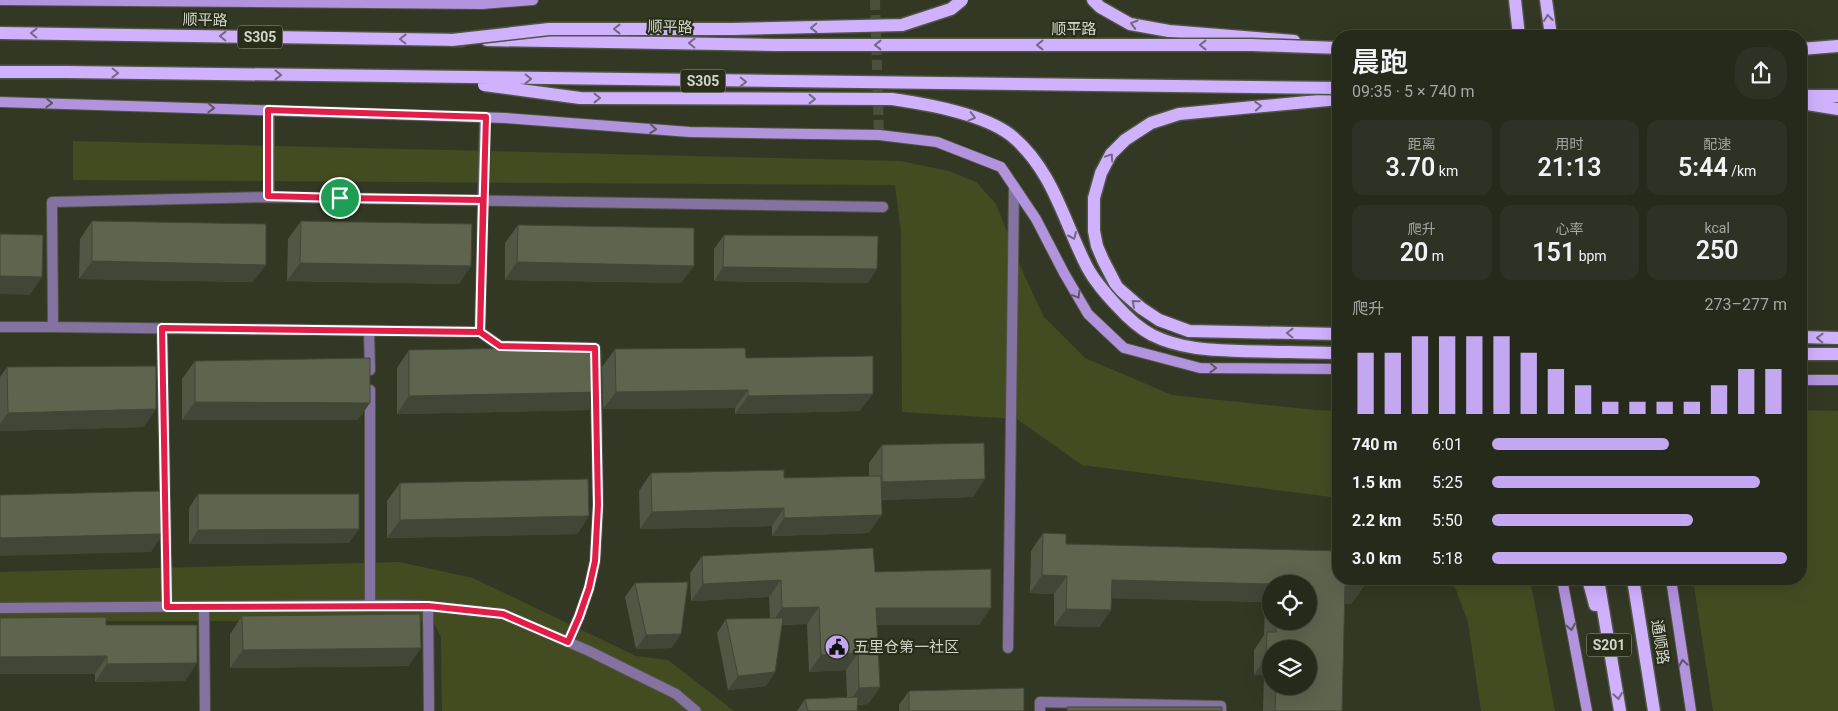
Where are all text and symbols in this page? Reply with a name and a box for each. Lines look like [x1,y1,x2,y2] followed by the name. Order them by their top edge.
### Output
[182,11,228,29] street label: 顺平路
[1543,14,1554,22] one-way arrow
[647,18,693,36] street label: 顺平路
[1130,19,1139,29] one-way arrow
[1051,20,1097,38] street label: 顺平路
[810,23,818,33] one-way arrow
[612,24,620,34] one-way arrow
[238,26,282,48] road number: S305
[30,28,38,38] one-way arrow
[219,31,226,41] one-way arrow
[399,34,406,44] one-way arrow
[688,38,696,49] one-way arrow
[873,40,881,50] one-way arrow
[1036,40,1044,50] one-way arrow
[1198,40,1206,50] one-way arrow
[1352,46,1408,79] text: 晨跑
[1735,47,1787,99] button: share
[112,68,119,78] one-way arrow
[274,70,282,81] one-way arrow
[680,70,726,92] road number: S305
[524,74,532,84] one-way arrow
[739,77,747,87] one-way arrow
[1352,82,1474,101] text: 09:35 · 5 × 740 m
[593,93,601,103] one-way arrow
[808,94,816,104] one-way arrow
[45,98,53,109] one-way arrow
[1254,101,1262,112] one-way arrow
[207,103,215,114] one-way arrow
[968,111,977,122] one-way arrow
[649,124,657,135] one-way arrow
[1408,136,1436,152] text: 距离
[1555,136,1583,152] text: 用时
[1703,136,1731,152] text: 配速
[1104,153,1114,162] one-way arrow
[1385,153,1435,182] text: 3.70
[1538,153,1601,182] text: 21:13
[1678,153,1728,182] text: 5:44
[1435,163,1458,179] text: km
[1728,163,1756,179] text: /km
[319,177,361,219] pin
[326,184,354,212] icon: arrive
[1705,220,1730,236] text: kcal
[1408,221,1436,237] text: 爬升
[1555,221,1583,237] text: 心率
[1067,231,1078,240] one-way arrow
[1696,236,1739,265] text: 250
[1400,238,1428,267] text: 20
[1532,238,1575,267] text: 151
[1428,248,1444,264] text: m
[1575,248,1607,264] text: bpm
[1070,290,1080,299] one-way arrow
[1705,295,1787,314] text: 273–277 m
[1132,299,1141,308] one-way arrow
[1352,299,1384,318] text: 爬升
[1286,328,1294,338] one-way arrow
[1815,332,1823,343] one-way arrow
[1210,363,1217,373] one-way arrow
[1352,435,1397,454] text: 740 m
[1432,435,1463,454] text: 6:01
[1352,473,1401,492] text: 1.5 km
[1432,473,1463,492] text: 5:25
[1352,511,1401,530] text: 2.2 km
[1432,511,1463,530] text: 5:50
[1352,549,1401,568] text: 3.0 km
[1432,549,1463,568] text: 5:18
[1262,575,1317,695] map controls
[1262,575,1317,630] button: locate
[1648,618,1672,666] street label: 通顺路
[1566,622,1576,631] one-way arrow
[824,634,850,660] public building icon: 五里仓第一社区
[1586,634,1632,656] road number: S201
[854,638,959,656] place label: 五里仓第一社区
[1262,640,1317,695] button: layers
[1679,658,1689,667] one-way arrow
[1612,691,1622,700] one-way arrow

